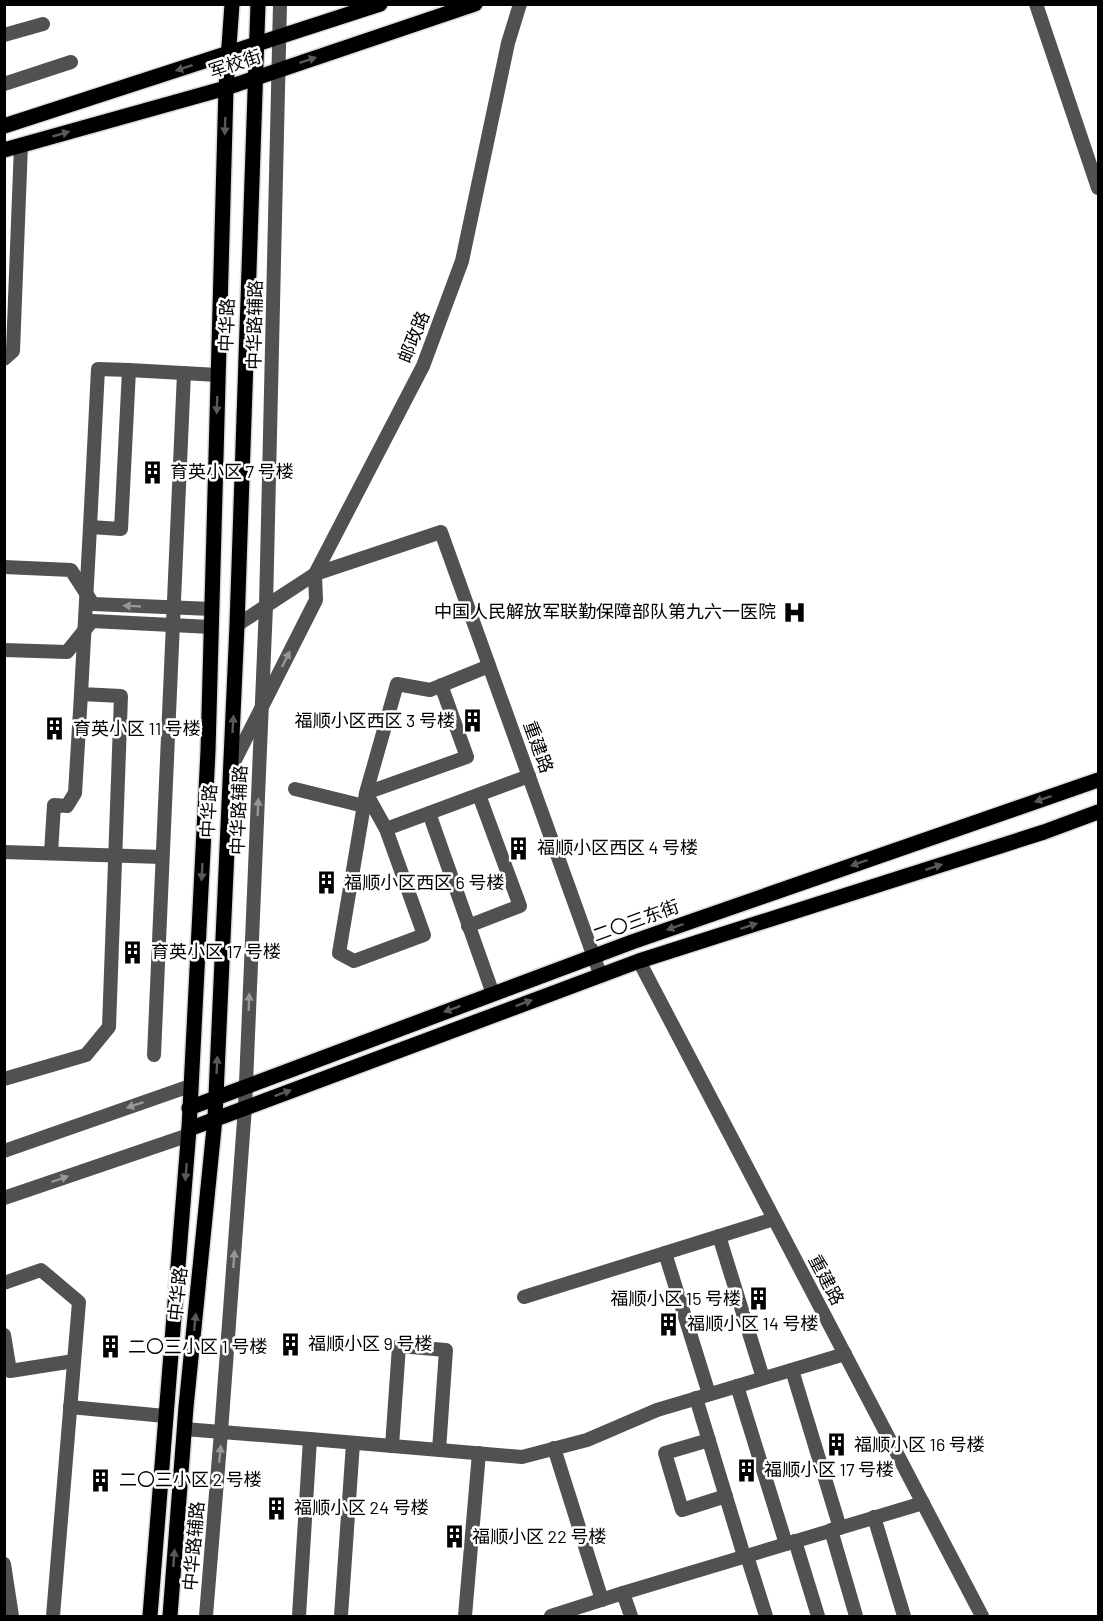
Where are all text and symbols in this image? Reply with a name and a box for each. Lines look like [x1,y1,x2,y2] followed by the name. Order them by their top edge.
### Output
[206,44,264,82] street label: 军校街
[299,55,317,65] one-way arrow
[175,64,193,73] one-way arrow
[220,116,230,135] one-way arrow
[52,129,70,138] one-way arrow
[242,280,266,370] street label: 中华路辅路
[214,298,238,352] street label: 中华路
[393,307,433,366] street label: 邮政路
[213,395,222,414] one-way arrow
[139,459,165,485] building icon: 育英小区 7 号楼
[170,460,294,482] place label: 育英小区 7 号楼
[781,599,807,625] hospital icon: 中国人民解放军联勤保障部队第九六一医院
[434,600,776,622] place label: 中国人民解放军联勤保障部队第九六一医院
[123,601,142,610] one-way arrow
[281,651,291,668] one-way arrow
[460,708,486,734] building icon: 福顺小区西区 3 号楼
[295,709,455,731] place label: 福顺小区西区 3 号楼
[228,714,237,733] one-way arrow
[42,716,68,742] building icon: 育英小区 11 号楼
[73,717,201,739] place label: 育英小区 11 号楼
[519,718,559,776] street label: 重建路
[225,765,251,855] street label: 中华路辅路
[196,783,220,838] street label: 中华路
[1034,795,1052,805] one-way arrow
[253,797,262,816] one-way arrow
[506,835,532,861] building icon: 福顺小区西区 4 号楼
[537,836,698,858] place label: 福顺小区西区 4 号楼
[850,859,868,869] one-way arrow
[925,862,943,871] one-way arrow
[197,863,206,882] one-way arrow
[313,870,339,896] building icon: 福顺小区西区 6 号楼
[344,871,504,893] place label: 福顺小区西区 6 号楼
[590,894,682,946] street label: 二〇三东街
[740,921,758,930] one-way arrow
[666,923,684,933] one-way arrow
[120,939,146,965] building icon: 育英小区 17 号楼
[151,940,281,962] place label: 育英小区 17 号楼
[245,992,254,1011] one-way arrow
[516,997,534,1007] one-way arrow
[443,1004,461,1014] one-way arrow
[213,1056,222,1075] one-way arrow
[274,1087,292,1097] one-way arrow
[126,1101,144,1111] one-way arrow
[181,1162,190,1181] one-way arrow
[51,1174,69,1184] one-way arrow
[229,1250,239,1269] one-way arrow
[804,1251,849,1309] street label: 重建路
[163,1266,191,1322] street label: 中华路
[746,1286,772,1312] building icon: 福顺小区 15 号楼
[610,1287,741,1309] place label: 福顺小区 15 号楼
[656,1311,682,1337] building icon: 福顺小区 14 号楼
[687,1312,818,1334] place label: 福顺小区 14 号楼
[190,1313,200,1332] one-way arrow
[277,1331,303,1357] building icon: 福顺小区 9 号楼
[308,1332,433,1354] place label: 福顺小区 9 号楼
[97,1334,123,1360] building icon: 二〇三小区 1 号楼
[128,1335,268,1357] place label: 二〇三小区 1 号楼
[823,1432,849,1458] building icon: 福顺小区 16 号楼
[854,1433,985,1455] place label: 福顺小区 16 号楼
[215,1444,224,1463] one-way arrow
[733,1457,759,1483] building icon: 福顺小区 17 号楼
[764,1458,894,1480] place label: 福顺小区 17 号楼
[88,1467,114,1493] building icon: 二〇三小区 2 号楼
[119,1468,262,1490] place label: 二〇三小区 2 号楼
[263,1495,289,1521] building icon: 福顺小区 24 号楼
[294,1496,429,1518] place label: 福顺小区 24 号楼
[178,1500,208,1592] street label: 中华路辅路
[441,1524,467,1550] building icon: 福顺小区 22 号楼
[472,1525,607,1547] place label: 福顺小区 22 号楼
[169,1549,179,1568] one-way arrow

